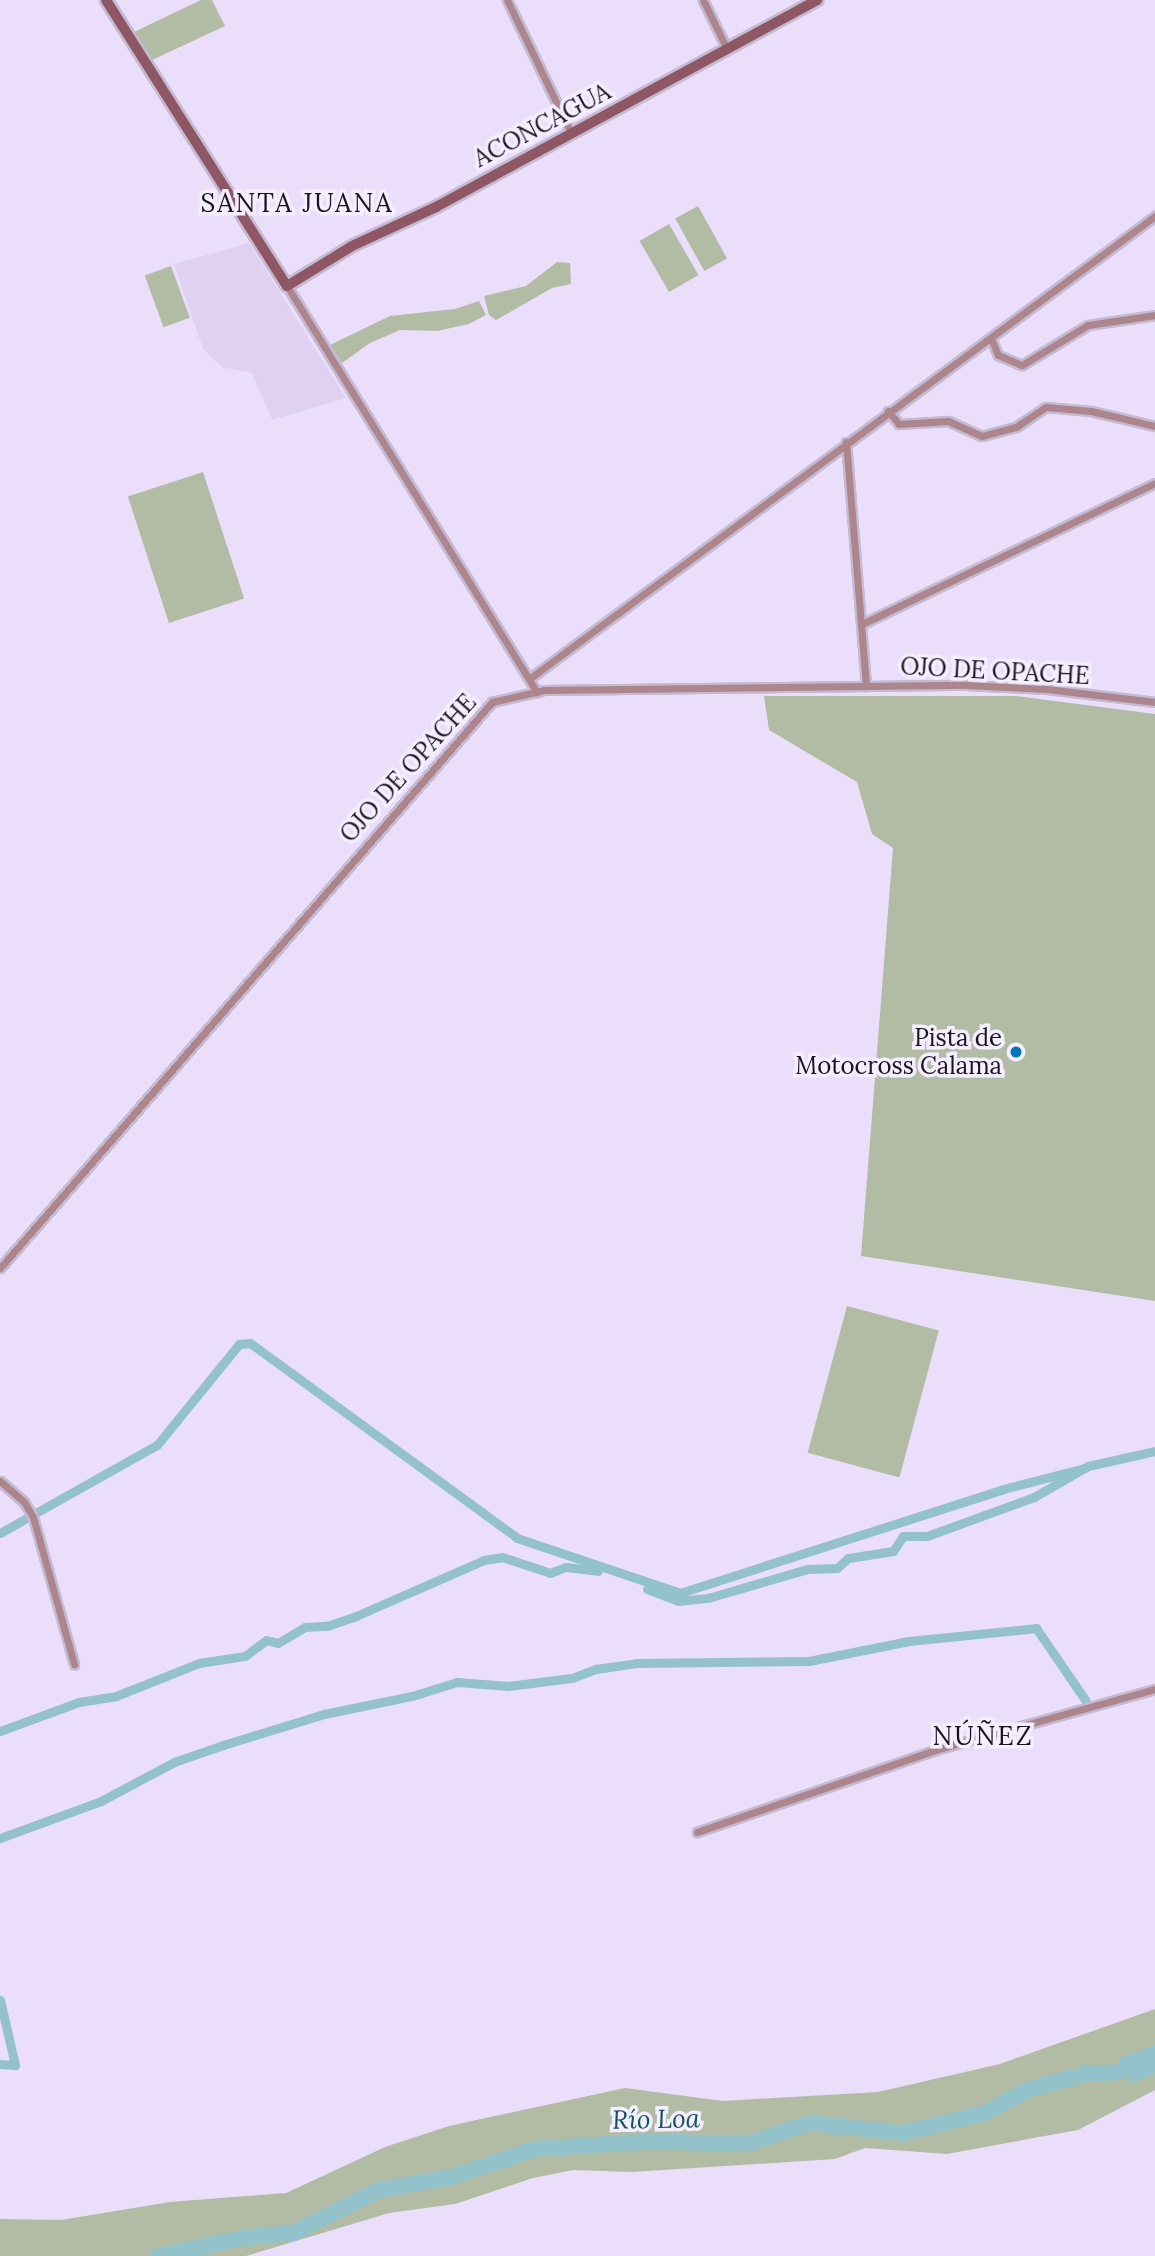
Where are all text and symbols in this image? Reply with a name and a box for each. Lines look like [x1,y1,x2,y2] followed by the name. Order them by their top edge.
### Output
[469,77,615,173] street label: ACONCAGUA
[202,187,392,219] district label: SANTA JUANA
[900,652,1090,690] street label: OJO DE OPACHE
[334,688,482,848] street label: OJO DE OPACHE
[795,1024,1002,1080] place label: Pista de Motocross Calama
[1008,1044,1024,1060] marker: Pista de Motocross Calama
[933,1720,1033,1752] district label: NÚÑEZ
[612,2103,700,2135] water label: Río Loa

